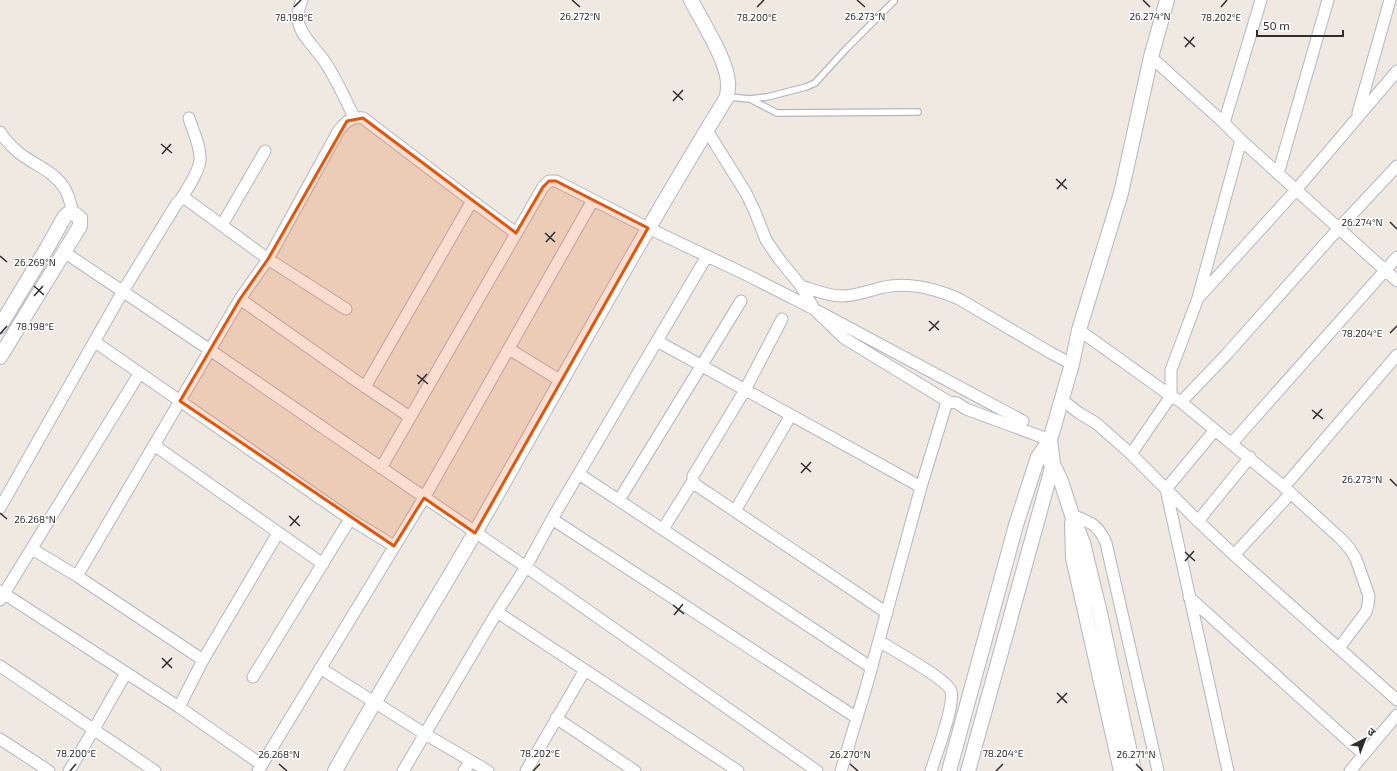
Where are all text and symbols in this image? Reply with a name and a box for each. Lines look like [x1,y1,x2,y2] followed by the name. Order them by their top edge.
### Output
[560,10,600,22] text: 26.272°N
[845,10,885,22] text: 26.273°N
[1129,10,1171,22] text: 26.274°N
[275,11,313,23] text: 78.198°E
[737,11,778,23] text: 78.200°E
[1201,11,1241,23] text: 78.202°E
[1257,12,1343,38] scale bar
[1263,18,1290,32] text: 50 m
[1341,216,1383,228] text: 26.274°N
[14,256,56,268] text: 26.269°N
[16,320,54,332] text: 78.198°E
[1342,327,1383,339] text: 78.204°E
[1342,473,1382,485] text: 26.273°N
[14,513,56,525] text: 26.268°N
[1345,719,1385,759] north arrow
[1365,724,1379,739] text: उ
[56,747,97,759] text: 78.200°E
[520,747,560,759] text: 78.202°E
[983,747,1024,759] text: 78.204°E
[258,748,300,760] text: 26.268°N
[829,748,871,760] text: 26.270°N
[1116,748,1156,760] text: 26.271°N

